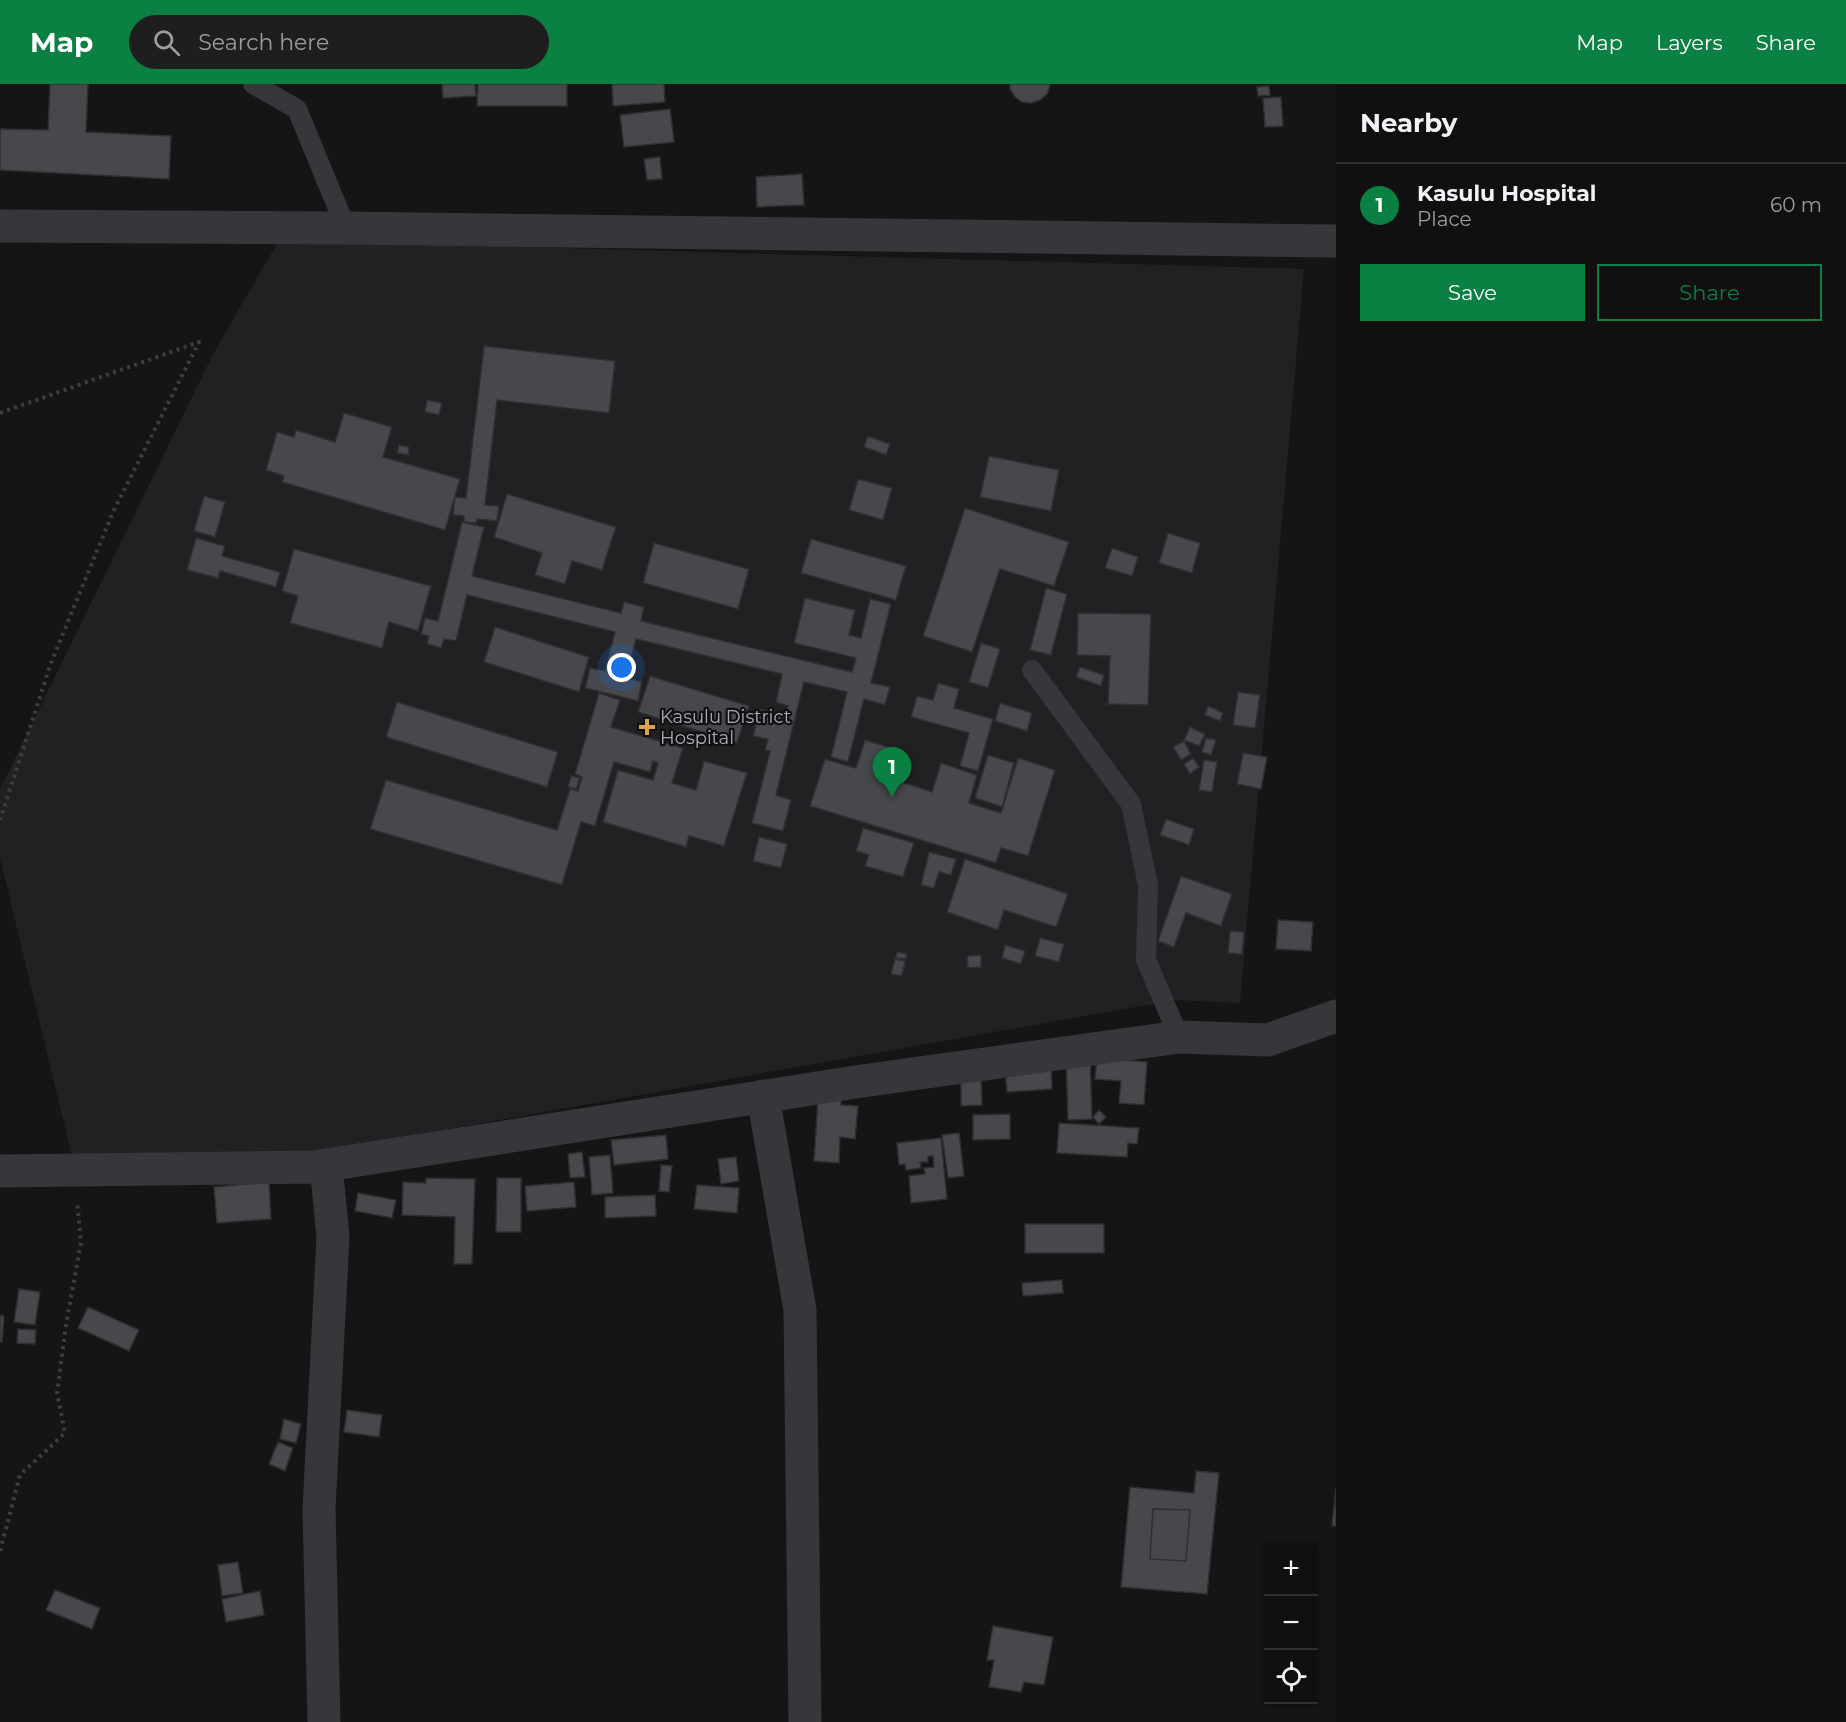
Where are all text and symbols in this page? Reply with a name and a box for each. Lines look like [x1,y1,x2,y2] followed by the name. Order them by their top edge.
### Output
[129,15,549,69] search box
[30,25,93,59] text: Map
[150,26,183,59] icon: search
[198,29,329,56] text: Search here
[1576,30,1623,55] text: Map
[1656,30,1723,55] text: Layers
[1756,30,1816,55] text: Share
[1360,107,1457,139] text: Nearby
[1417,180,1596,207] text: Kasulu Hospital
[1376,193,1383,217] text: 1
[1770,193,1822,217] text: 60 m
[1417,207,1472,231] text: Place
[1360,264,1585,321] button: Save
[1597,264,1822,321] button: Share
[607,653,636,682] your location
[660,706,791,749] place label: Kasulu District Hospital
[638,718,656,736] marker: Kasulu District Hospital
[872,748,912,797] pin: 1
[1264,1542,1318,1704] map controls
[1264,1542,1318,1596] button: +
[1264,1596,1318,1650] button: −
[1264,1650,1318,1704] button: locate

